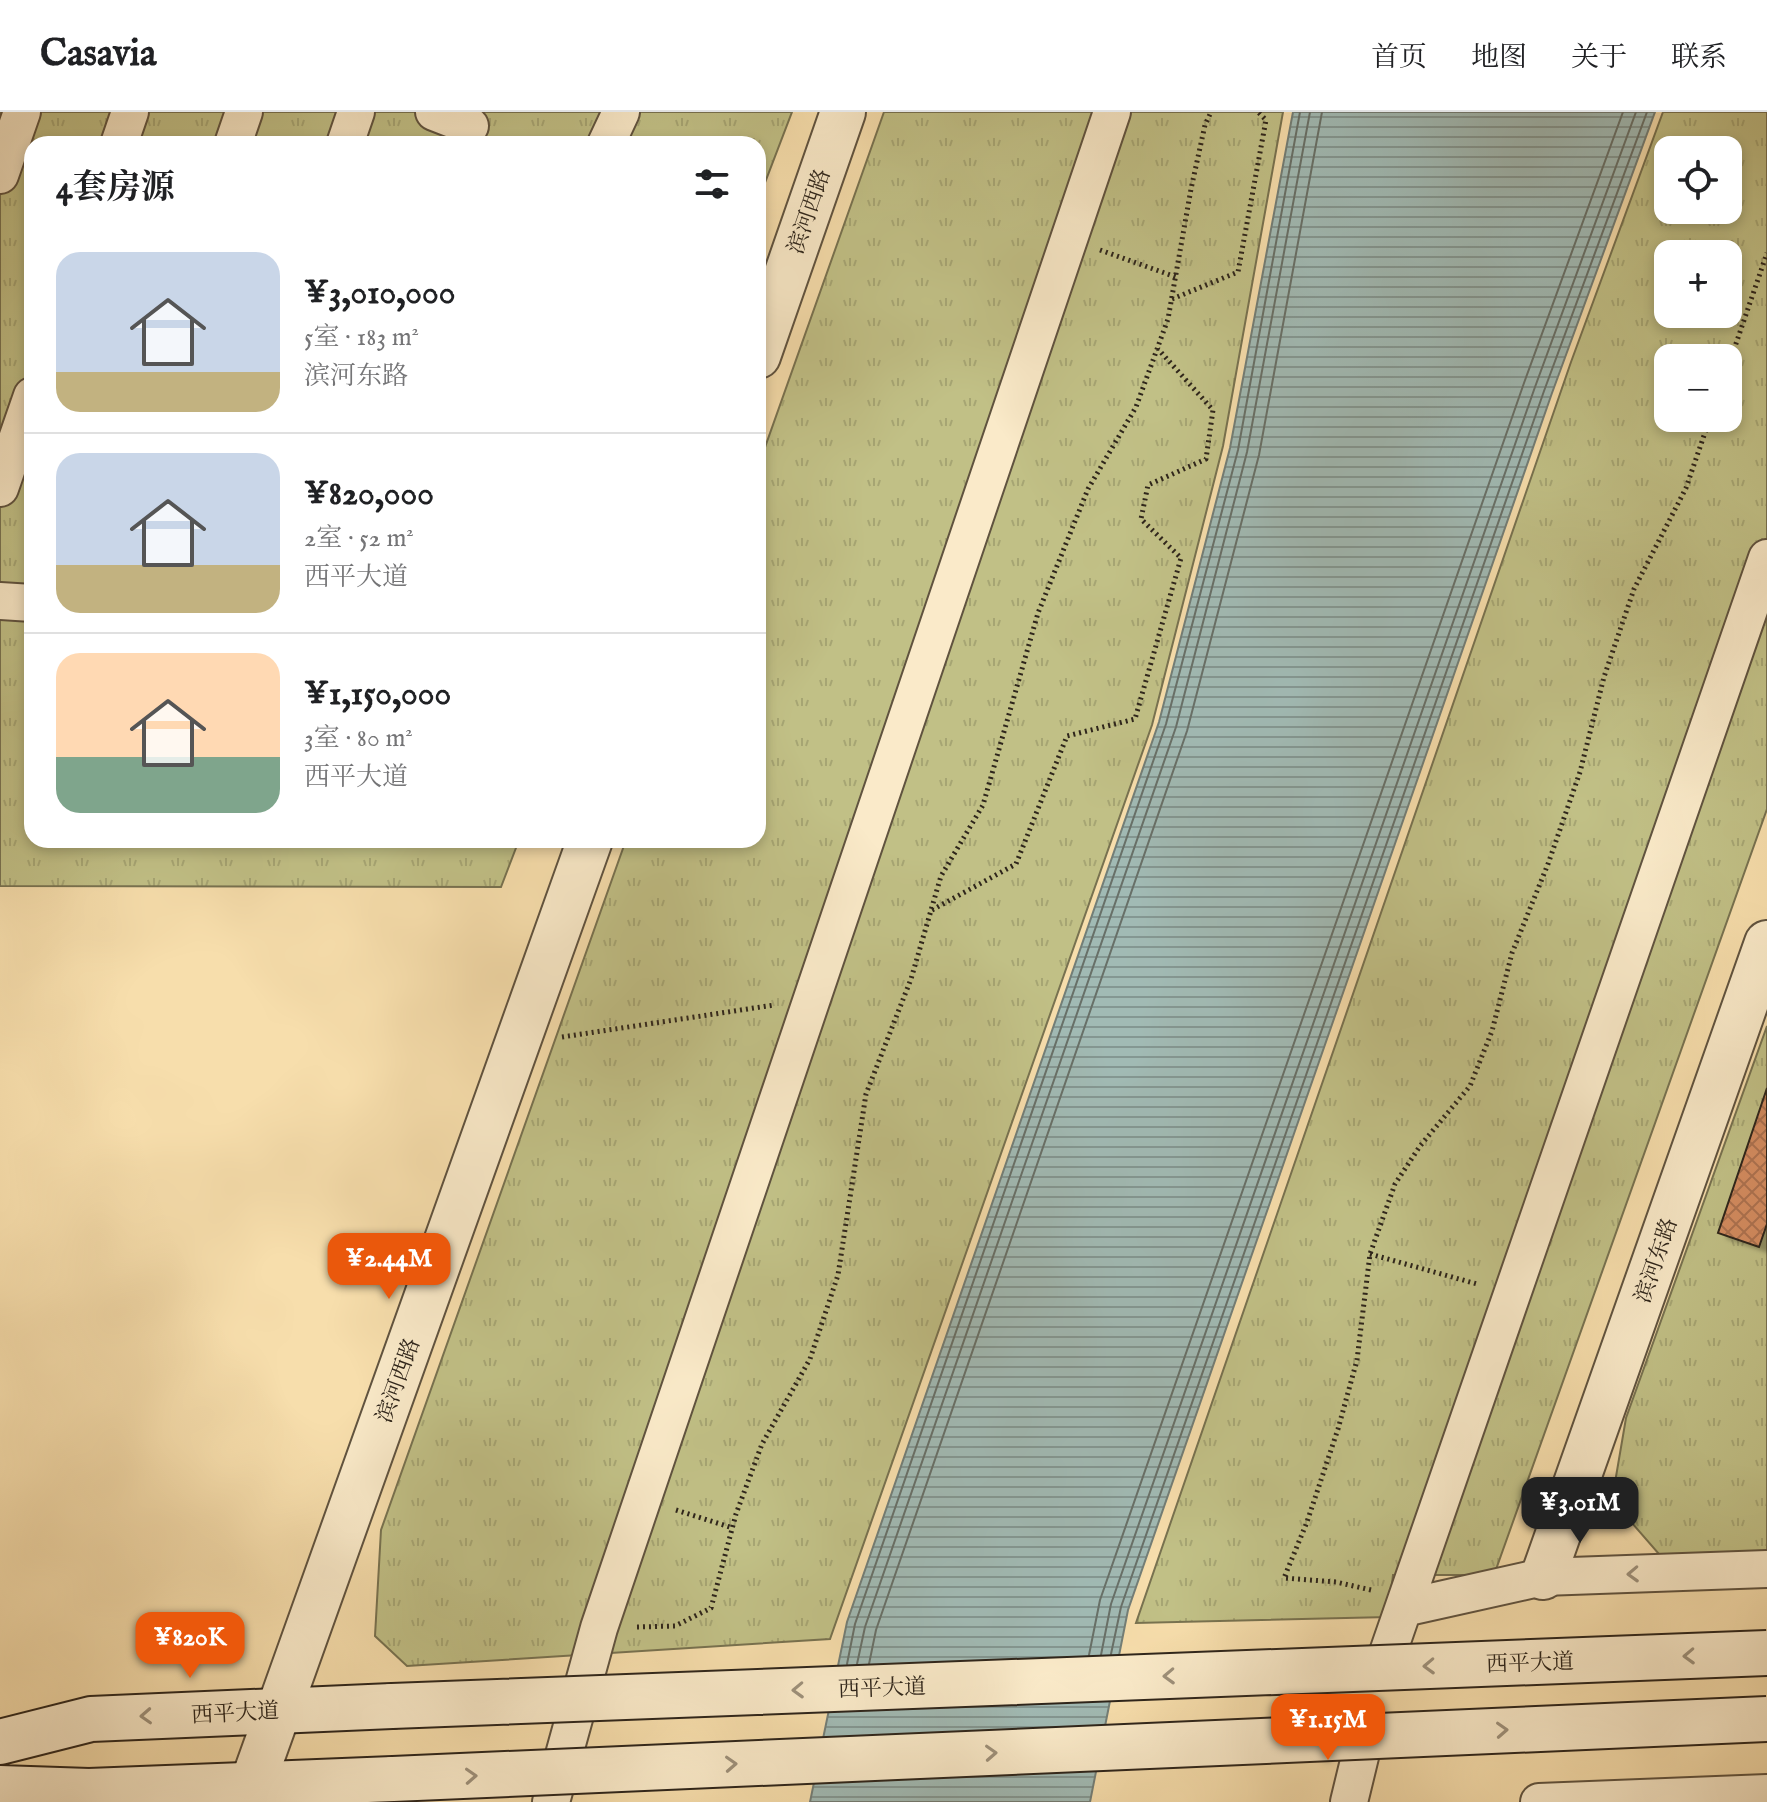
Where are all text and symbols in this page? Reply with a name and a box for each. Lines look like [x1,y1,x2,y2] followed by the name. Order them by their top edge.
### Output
[40,31,156,79] text: Casavia
[1371,41,1427,76] text: 首页
[1471,41,1527,76] text: 地图
[1571,41,1627,76] text: 关于
[1671,41,1727,76] text: 联系
[1654,136,1742,432] map controls
[1654,136,1742,224] button: locate
[690,162,734,206] icon: filters
[782,165,837,258] street label: 滨河西路
[56,167,175,210] text: 4套房源
[1654,240,1742,328] button: +
[304,272,455,315] text: ¥3,010,000
[120,284,216,380] icon: home
[304,321,419,354] text: 5室 · 183 m²
[1654,344,1742,432] button: −
[304,360,408,393] text: 滨河东路
[304,473,434,516] text: ¥820,000
[120,485,216,581] icon: home
[304,522,414,555] text: 2室 · 52 m²
[304,561,408,594] text: 西平大道
[304,673,451,716] text: ¥1,150,000
[120,685,216,781] icon: home
[304,722,413,755] text: 3室 · 80 m²
[304,761,408,794] text: 西平大道
[1629,1214,1684,1307] street label: 滨河东路
[324,1233,454,1301] pin: ¥2.44M
[346,1242,432,1275] text: ¥2.44M
[371,1335,427,1427] street label: 滨河西路
[1515,1477,1645,1545] pin: ¥3.01M
[1540,1486,1620,1519] text: ¥3.01M
[1626,1565,1639,1582] one-way arrow
[134,1612,246,1680] pin: ¥820K
[154,1621,226,1654] text: ¥820K
[1682,1647,1695,1664] one-way arrow
[1486,1648,1575,1680] street label: 西平大道
[1422,1657,1435,1674] one-way arrow
[1162,1667,1175,1684] one-way arrow
[838,1673,927,1705] street label: 西平大道
[791,1681,804,1698] one-way arrow
[1263,1694,1393,1762] pin: ¥1.15M
[190,1698,280,1730] street label: 西平大道
[1289,1703,1367,1736] text: ¥1.15M
[139,1708,152,1725] one-way arrow
[1496,1722,1509,1739] one-way arrow
[985,1745,998,1762] one-way arrow
[725,1756,738,1773] one-way arrow
[465,1768,478,1785] one-way arrow

